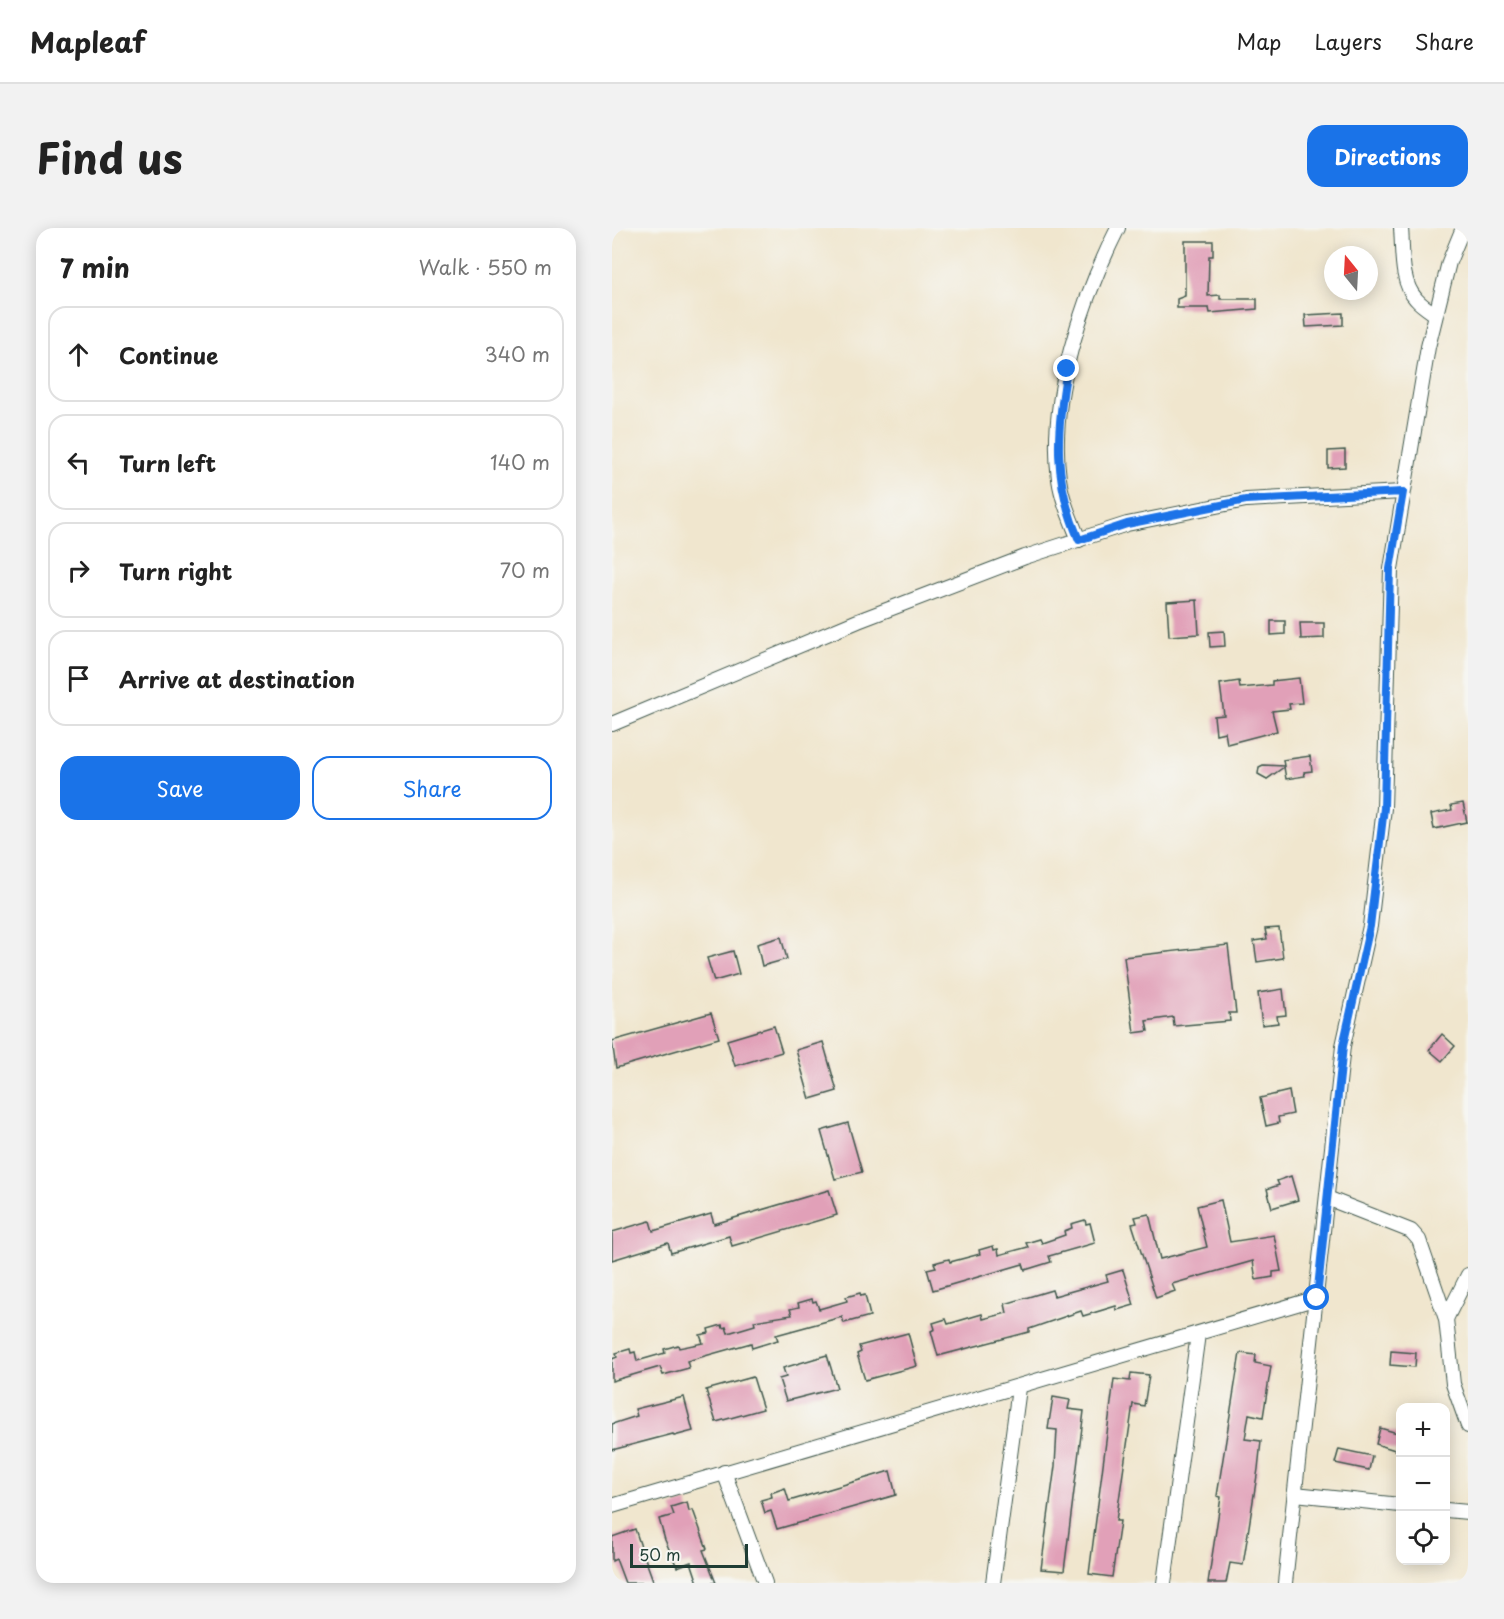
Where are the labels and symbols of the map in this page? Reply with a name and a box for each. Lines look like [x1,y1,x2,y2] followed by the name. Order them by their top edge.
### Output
[1324,246,1378,300] north arrow
[1053,355,1079,381] route end
[1303,1284,1329,1310] route start
[630,1541,748,1568] scale bar

